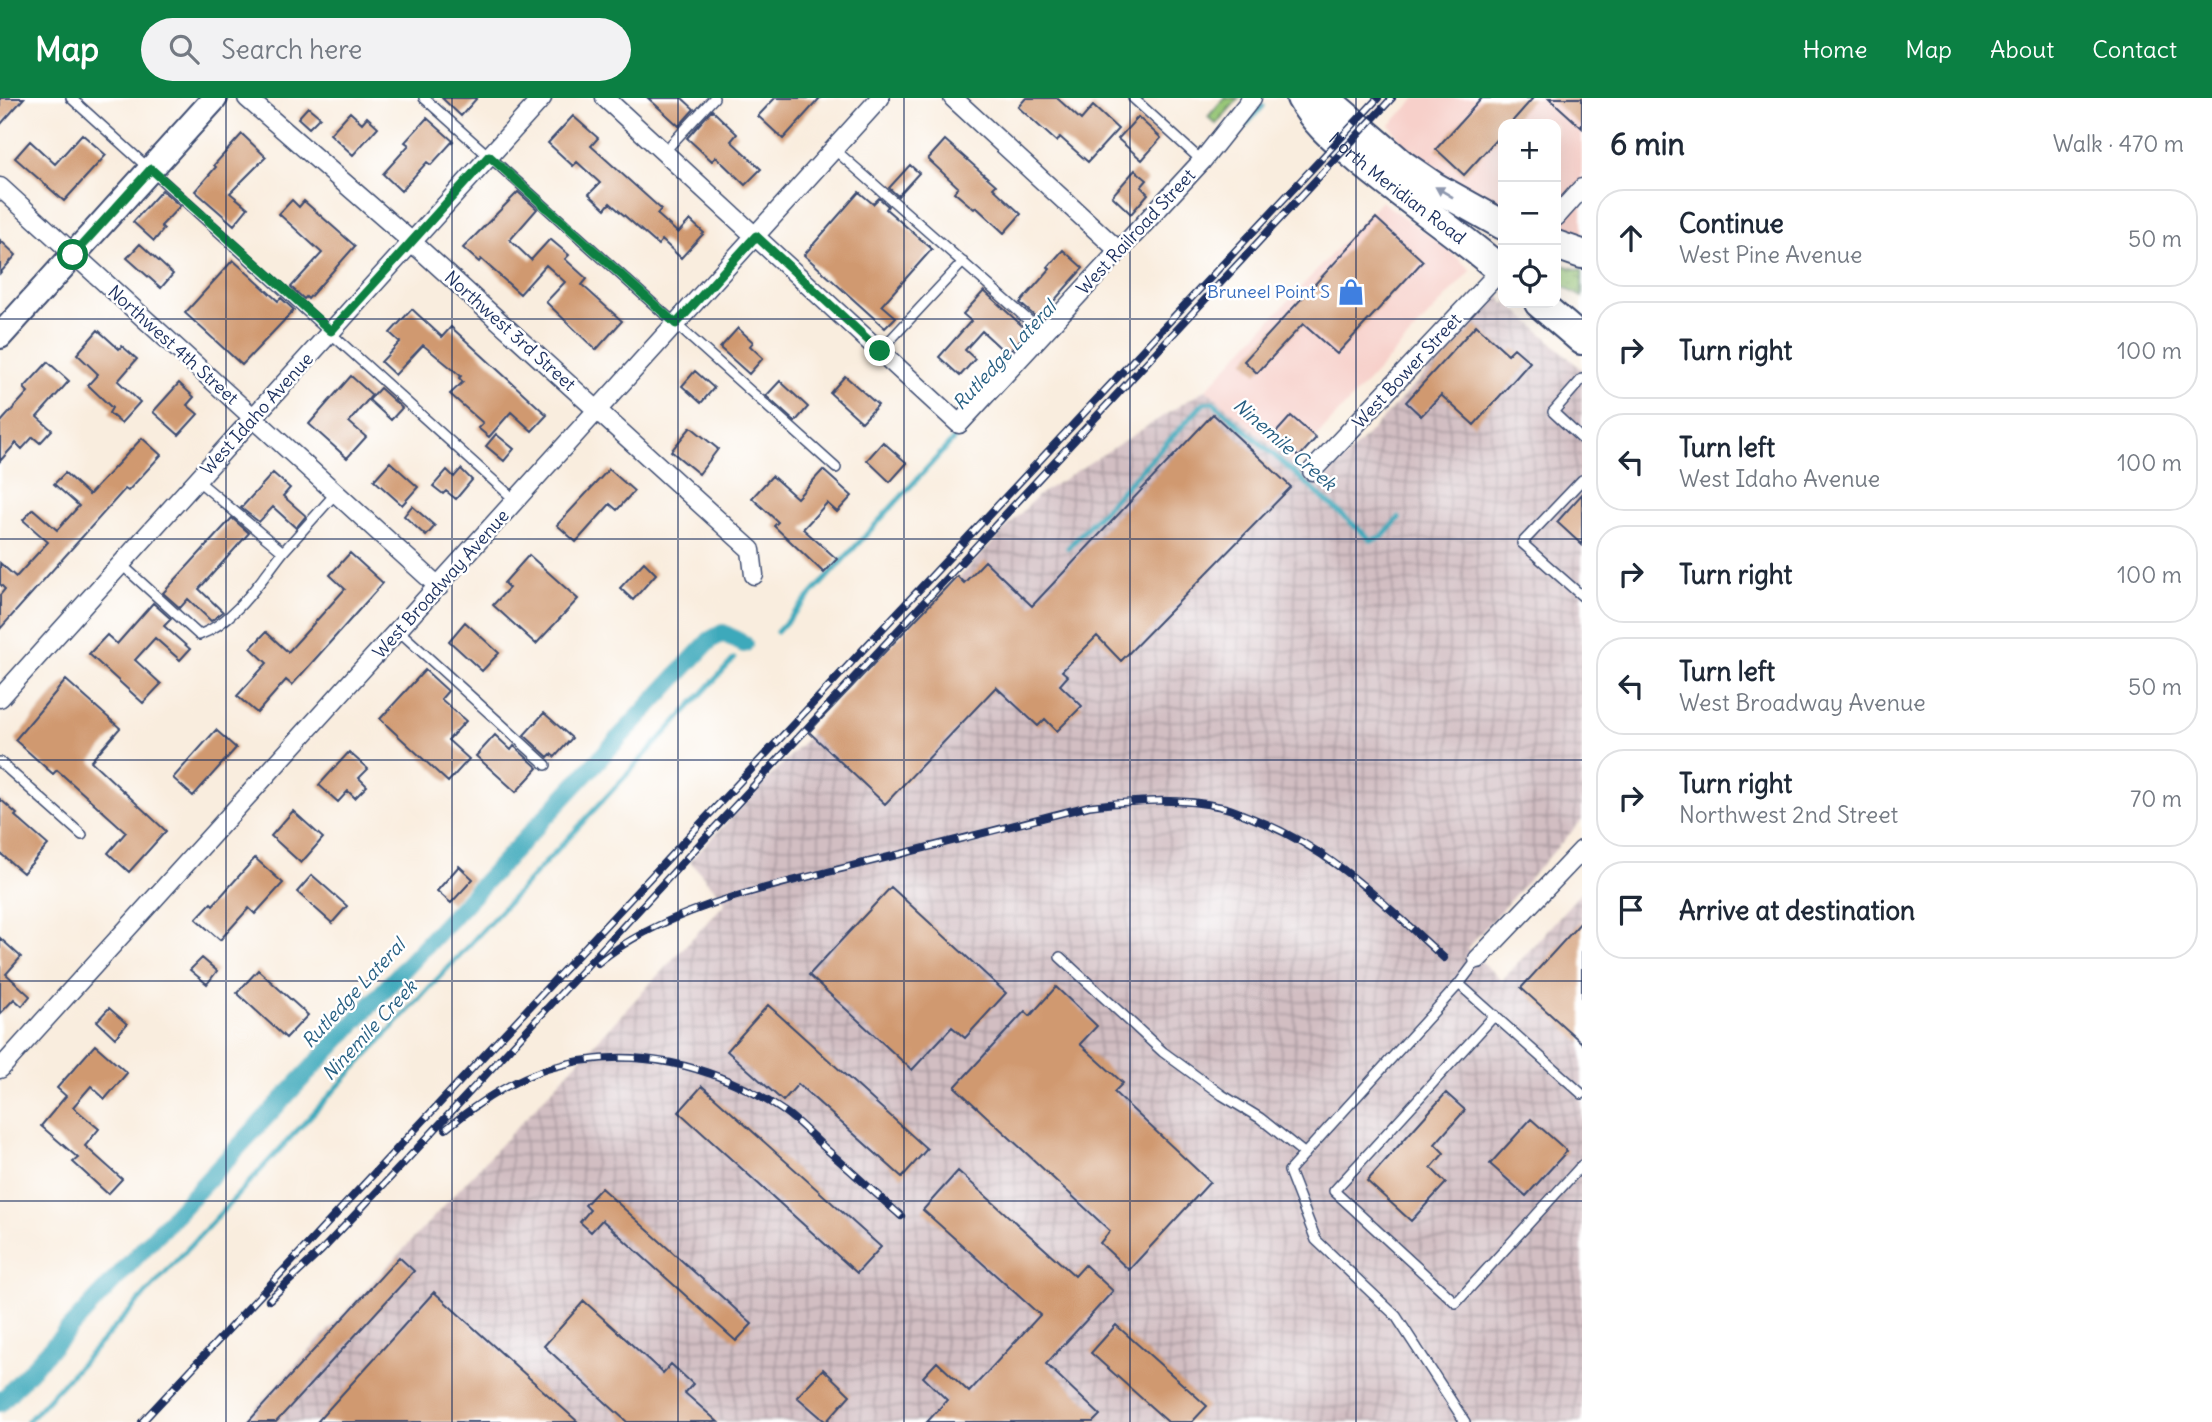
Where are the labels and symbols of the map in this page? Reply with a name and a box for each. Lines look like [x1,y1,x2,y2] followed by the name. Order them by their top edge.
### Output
[1324,127,1471,249] street label: North Meridian Road
[1071,164,1200,299] street label: West Railroad Street
[1434,185,1453,198] one-way arrow
[57,239,88,270] route start
[440,266,581,396] street label: Northwest 3rd Street
[1336,277,1366,307] shop icon: Bruneel Point S
[103,280,243,409] street label: Northwest 4th Street
[1207,280,1330,303] place label: Bruneel Point S
[947,293,1063,415] water label: Rutledge Lateral
[1347,308,1466,433] street label: West Bower Street
[864,335,895,366] route end
[195,347,318,480] street label: West Idaho Avenue
[1229,393,1342,496] water label: Ninemile Creek
[368,504,514,663] street label: West Broadway Avenue
[296,931,412,1053] water label: Rutledge Lateral
[317,974,422,1085] water label: Ninemile Creek

